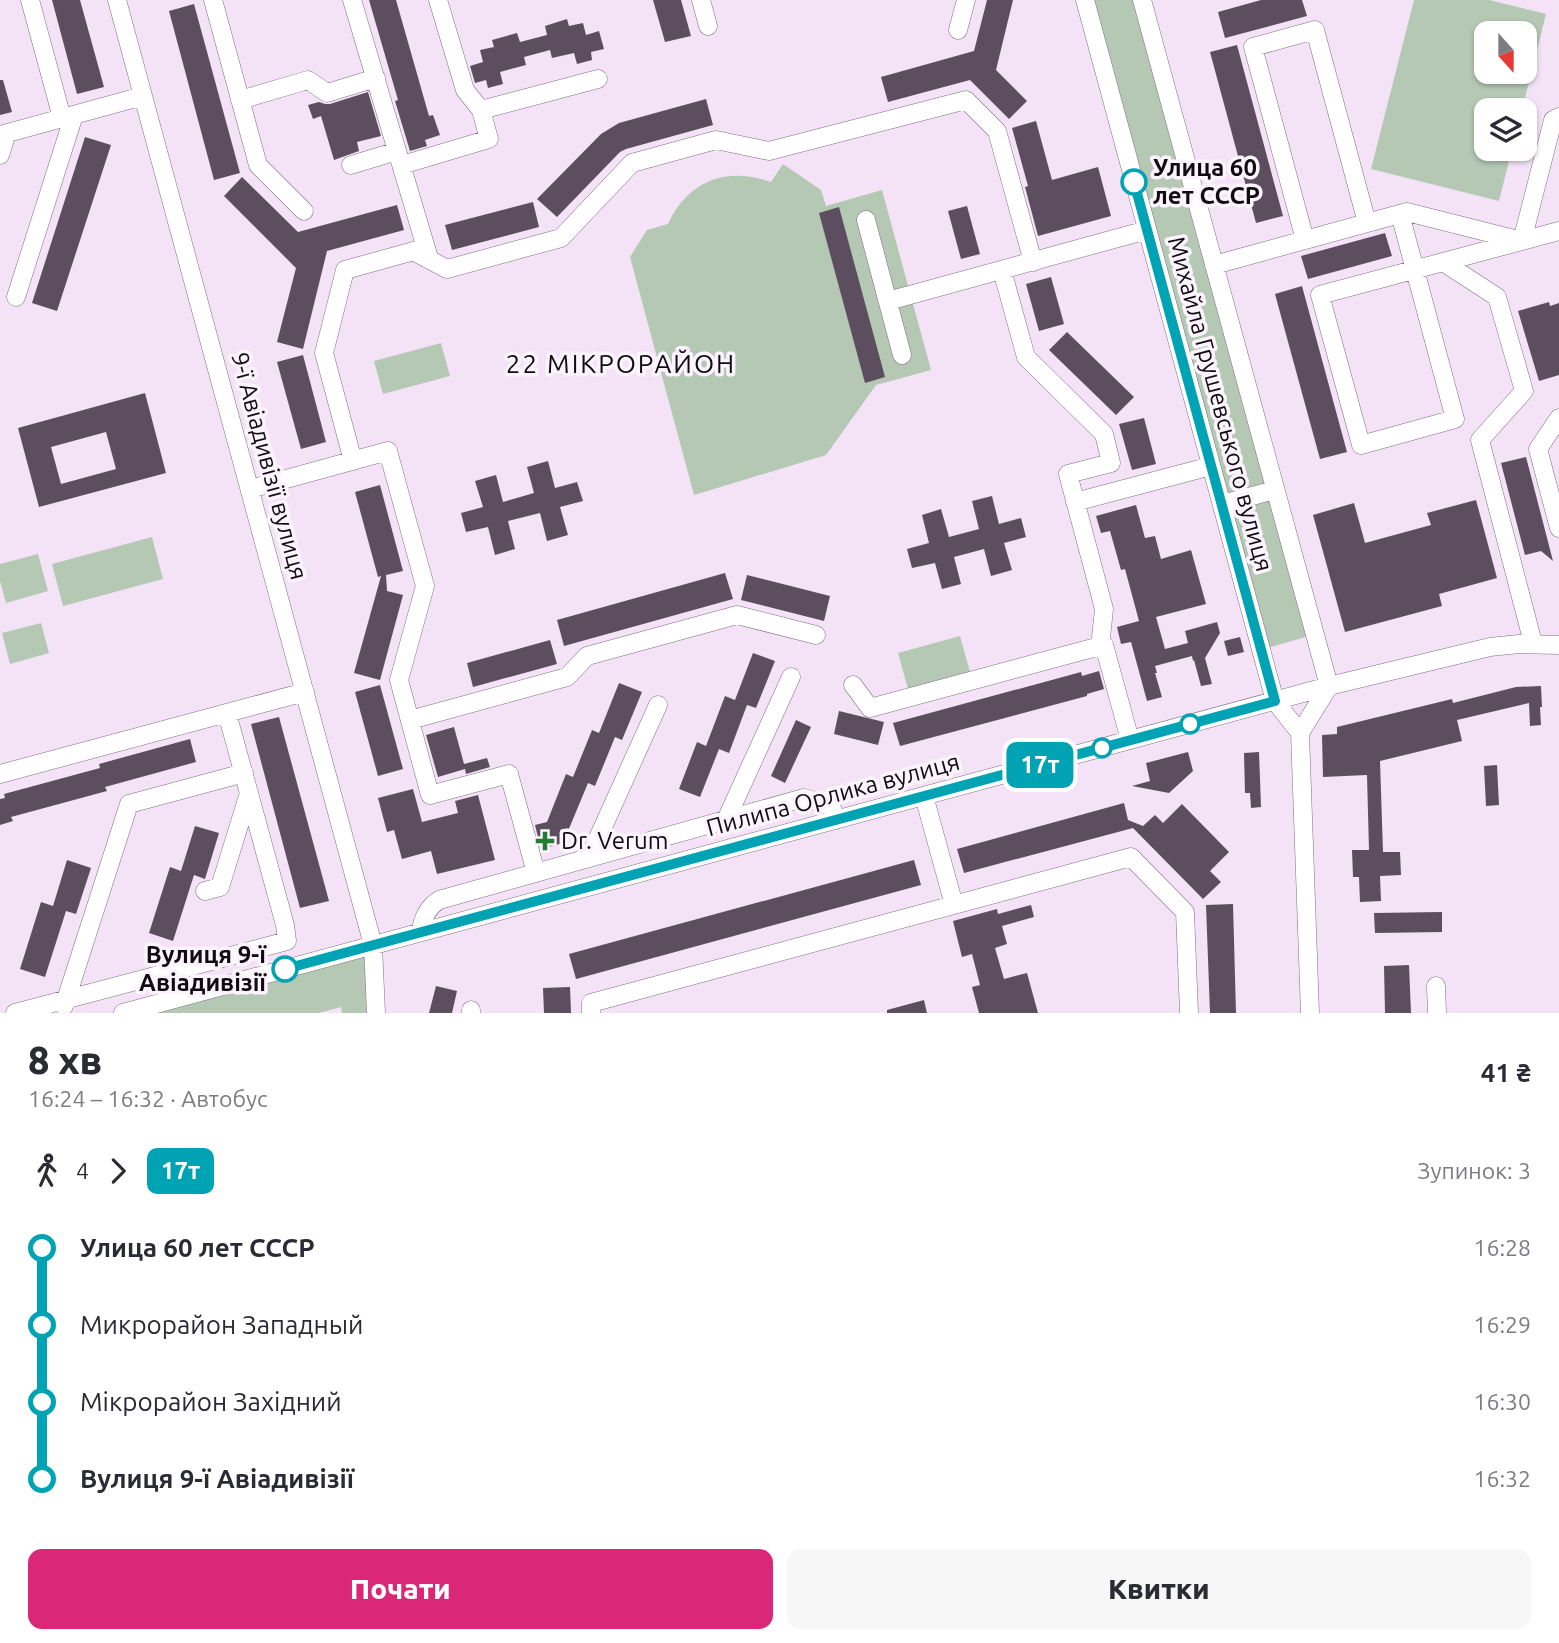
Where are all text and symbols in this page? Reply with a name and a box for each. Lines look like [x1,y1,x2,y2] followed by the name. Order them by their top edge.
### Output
[1474,21,1536,84] north arrow
[1474,21,1537,161] map controls
[1474,98,1537,161] button: layers
[1153,154,1260,209] place label: Улица 60 лет СССР
[1121,169,1147,195] marker: Улица 60 лет СССР
[1163,234,1278,574] street label: Михайла Грушевського вулиця
[226,349,313,583] street label: 9-ї Авіадивізії вулиця
[506,349,736,378] district label: 22 МІКРОРАЙОН
[1180,714,1200,734] unlabelled marker
[1092,738,1112,758] unlabelled marker
[1000,742,1080,788] line badge: 17т
[703,748,963,841] street label: Пилипа Орлика вулиця
[1020,751,1060,778] text: 17т
[561,827,668,854] place label: Dr. Verum
[535,831,555,851] marker: Dr. Verum
[139,941,267,996] place label: Вулиця 9-ї Авіадивізії
[272,956,298,982] marker: Вулиця 9-ї Авіадивізії
[28,1039,102,1081] text: 8 хв
[1481,1058,1531,1087] text: 41 ₴
[28,1086,268,1111] text: 16:24 – 16:32 · Автобус
[28,1152,66,1190] icon: walk
[99,1152,137,1190] icon: forward
[161,1157,200,1184] text: 17т
[76,1158,89,1183] text: 4
[1418,1158,1531,1183] text: Зупинок: 3
[80,1233,315,1262] text: Улица 60 лет СССР
[1473,1235,1531,1260] text: 16:28
[80,1310,364,1339] text: Микрорайон Западный
[1473,1312,1531,1337] text: 16:29
[80,1387,342,1416] text: Мікрорайон Західний
[1473,1389,1531,1414] text: 16:30
[80,1464,354,1493] text: Вулиця 9-ї Авіадивізії
[1473,1466,1531,1491] text: 16:32
[28,1549,773,1629] button: Почати
[787,1549,1531,1629] button: Квитки

